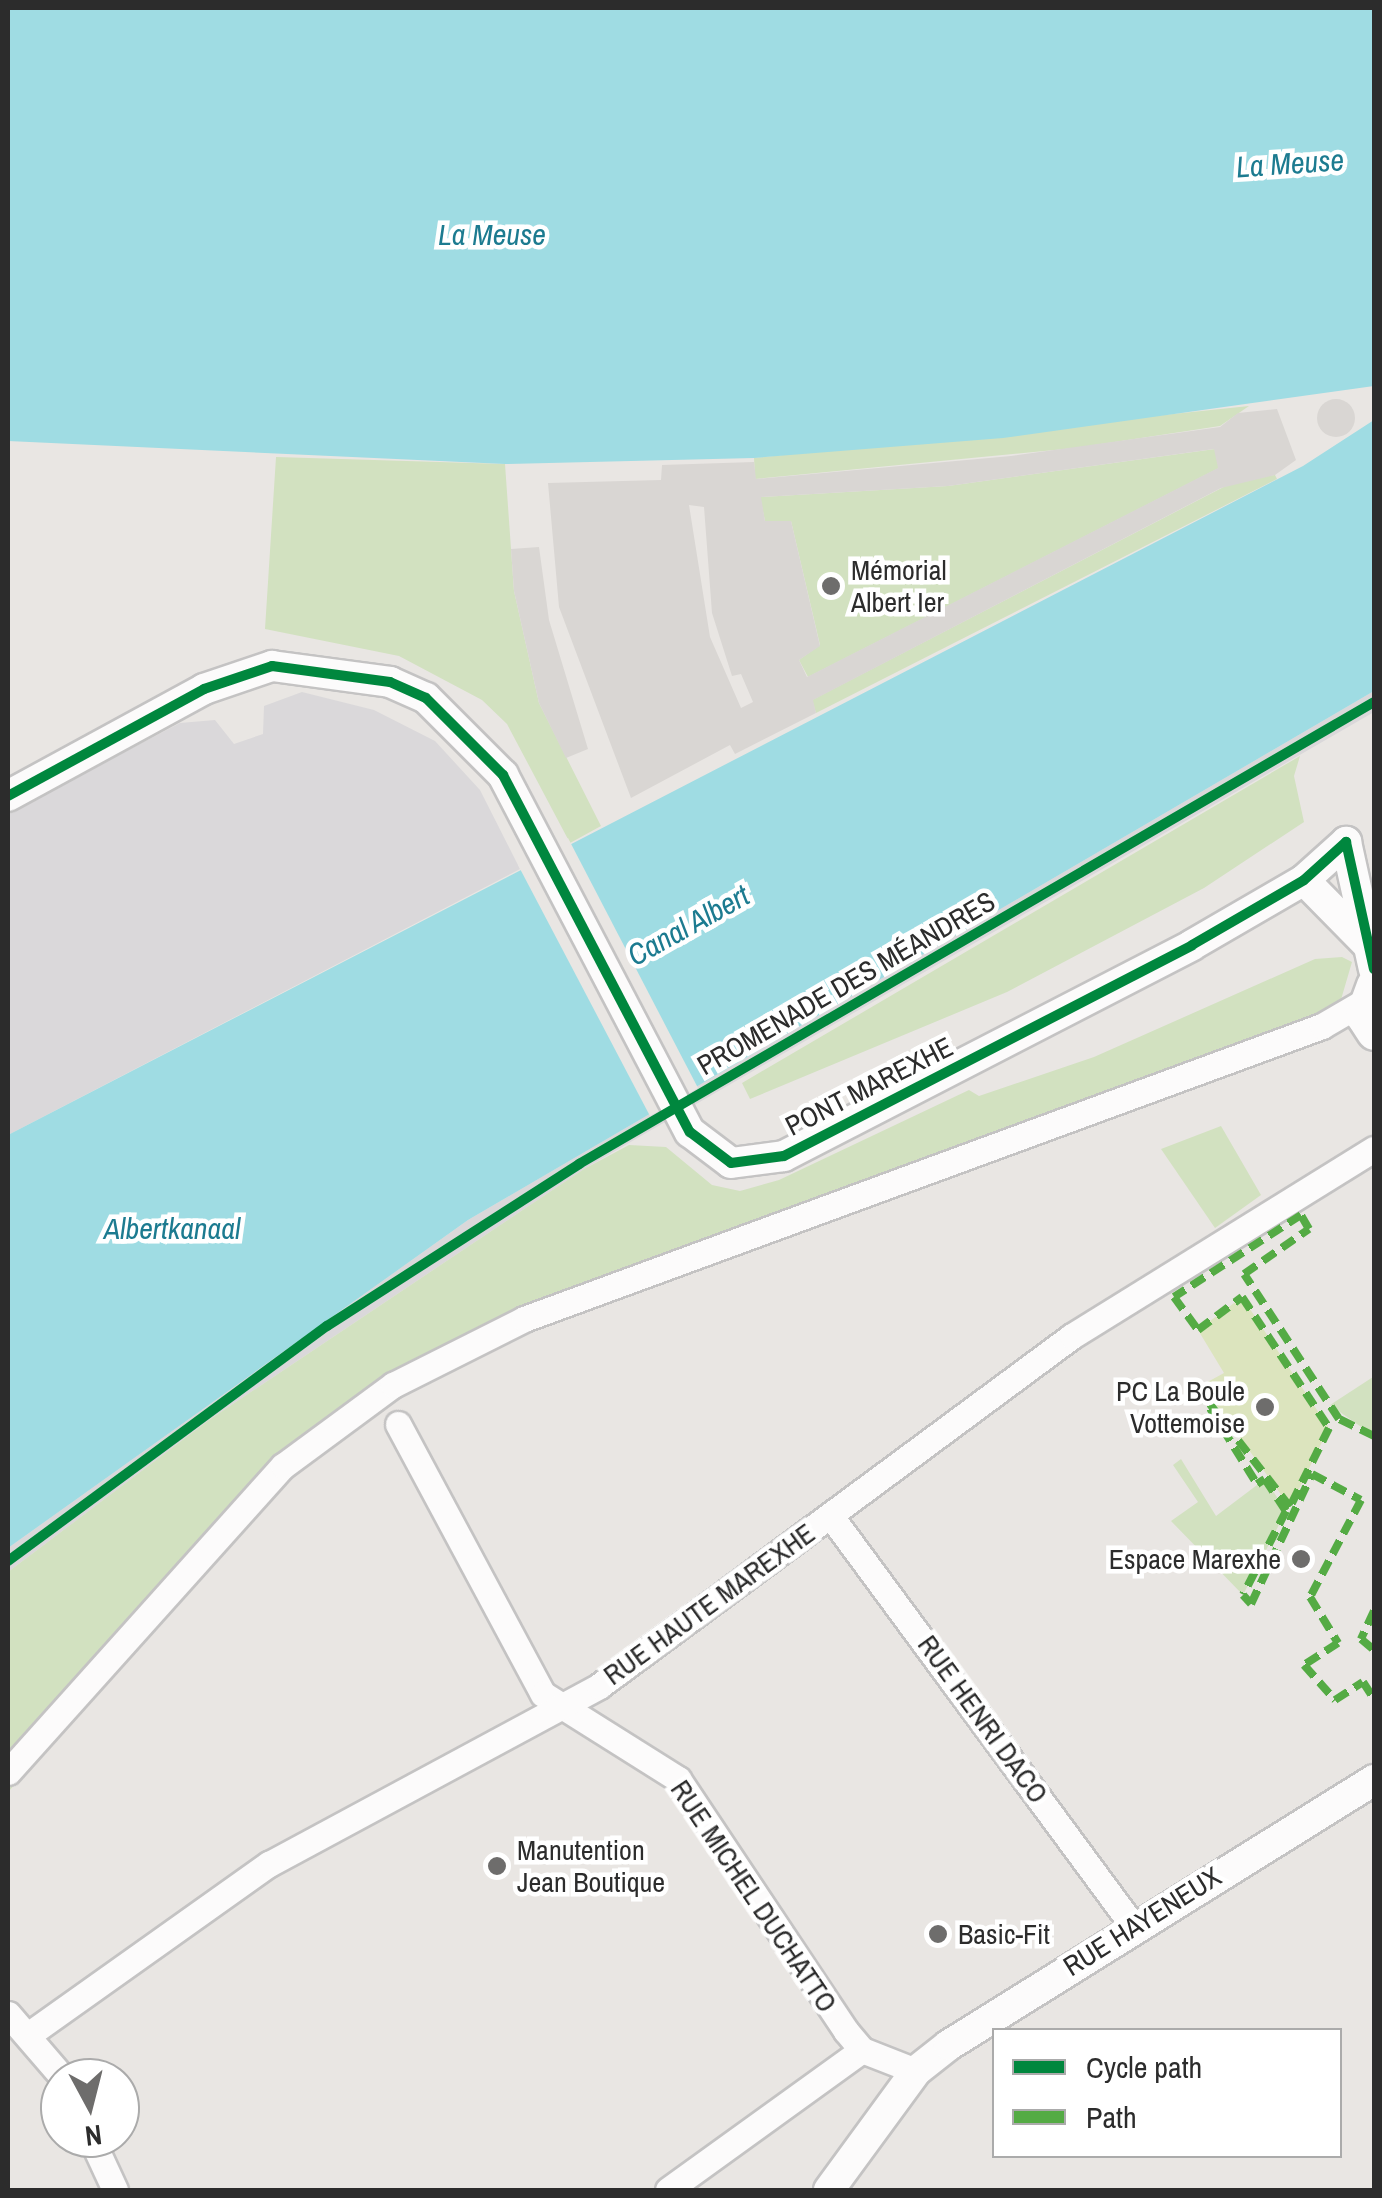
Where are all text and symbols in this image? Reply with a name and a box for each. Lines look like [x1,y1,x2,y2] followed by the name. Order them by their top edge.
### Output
[1235,141,1345,185] water label: La Meuse
[438,216,546,252] water label: La Meuse
[851,553,947,619] place label: Mémorial Albert Ier
[820,575,842,597] marker: Mémorial Albert Ier
[620,876,756,974] water label: Canal Albert
[691,884,1001,1082] street label: PROMENADE DES MÉANDRES
[780,1029,958,1143] street label: PONT MAREXHE
[104,1210,240,1246] water label: Albertkanaal
[1116,1374,1245,1440] place label: PC La Boule Vottemoise
[1254,1396,1276,1418] marker: PC La Boule Vottemoise
[597,1516,821,1692] street label: RUE HAUTE MAREXHE
[1109,1542,1281,1576] place label: Espace Marexhe
[1290,1548,1312,1570] marker: Espace Marexhe
[911,1629,1055,1809] street label: RUE HENRI DACO
[664,1773,844,2019] street label: RUE MICHEL DUCHATTO
[517,1833,665,1899] place label: Manutention Jean Boutique
[486,1855,508,1877] marker: Manutention Jean Boutique
[1057,1859,1227,1983] street label: RUE HAYENEUX
[958,1917,1050,1951] place label: Basic-Fit
[927,1923,949,1945] marker: Basic-Fit
[992,2028,1342,2158] legend
[1086,2047,1202,2087] text: Cycle path
[40,2058,140,2158] north arrow
[1086,2097,1137,2137] text: Path
[83,2116,104,2156] text: N

